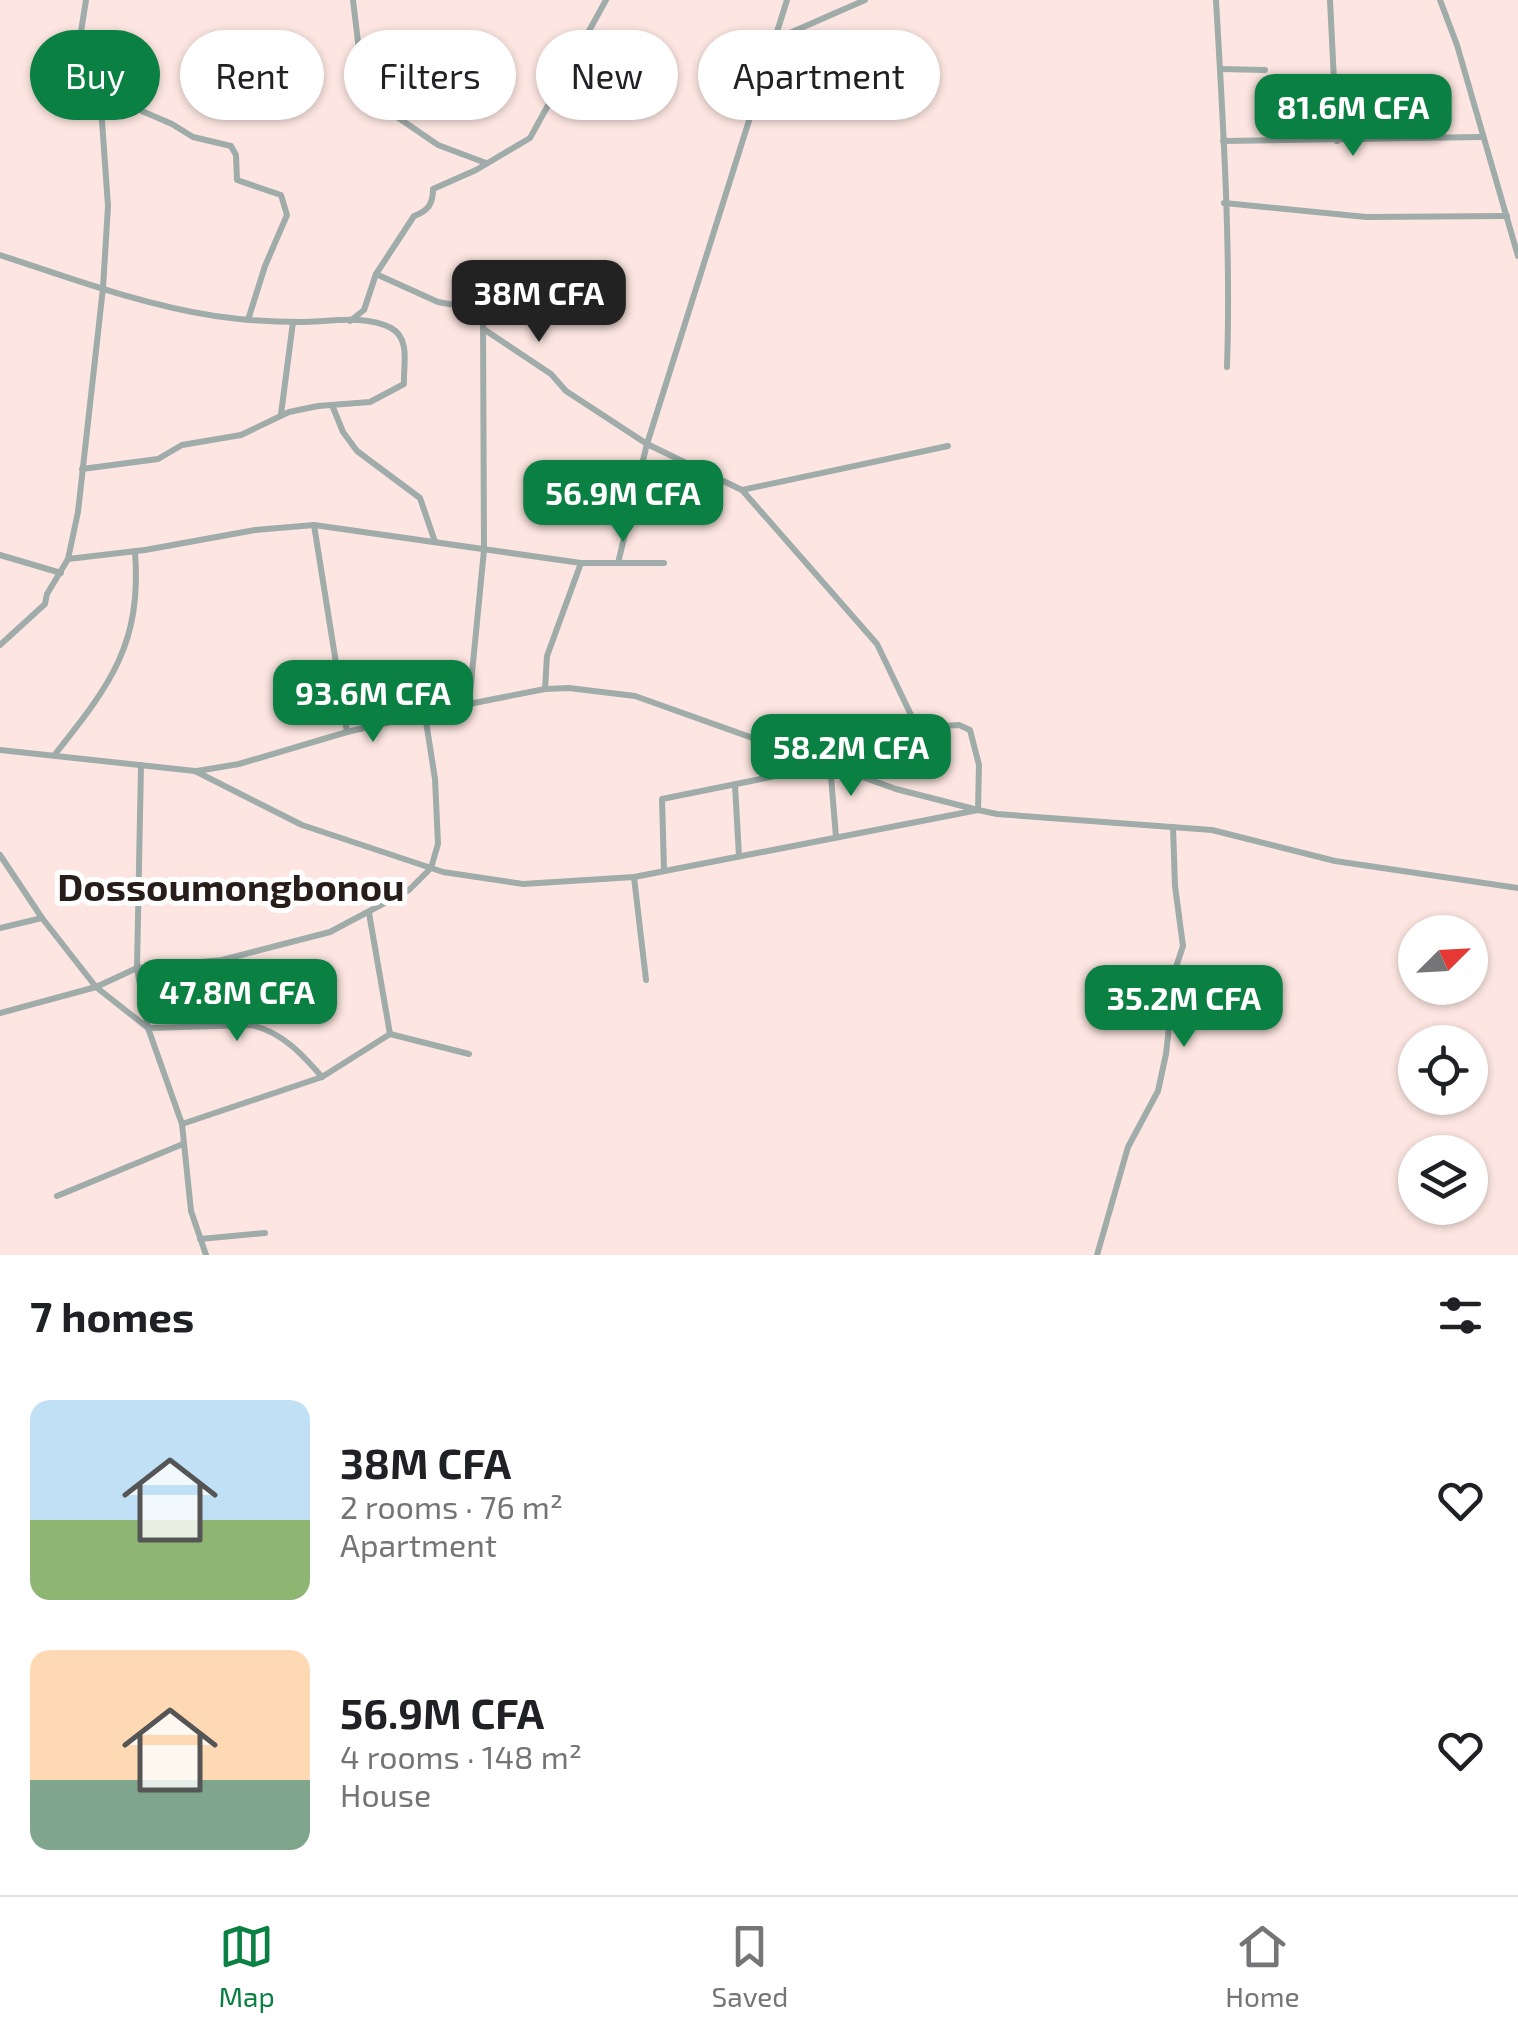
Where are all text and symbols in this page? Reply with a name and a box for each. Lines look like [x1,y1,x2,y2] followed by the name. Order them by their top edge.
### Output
[30,30,160,120] chip: Buy
[180,30,324,120] chip: Rent
[344,30,516,120] chip: Filters
[536,30,678,120] chip: New
[698,30,940,120] chip: Apartment
[1239,74,1467,159] pin: 81.6M CFA
[1277,87,1429,125] text: 81.6M CFA
[447,260,631,345] pin: 38M CFA
[474,273,604,311] text: 38M CFA
[509,460,737,545] pin: 56.9M CFA
[545,473,701,511] text: 56.9M CFA
[259,660,487,745] pin: 93.6M CFA
[295,673,451,711] text: 93.6M CFA
[737,714,965,799] pin: 58.2M CFA
[773,727,929,765] text: 58.2M CFA
[57,863,405,909] district label: Dossoumongbonou
[1398,915,1488,1005] north arrow
[1398,915,1488,1225] map controls
[123,959,351,1044] pin: 47.8M CFA
[1070,965,1298,1050] pin: 35.2M CFA
[159,972,315,1010] text: 47.8M CFA
[1107,978,1261,1016] text: 35.2M CFA
[1398,1025,1488,1115] button: locate
[1398,1135,1488,1225] button: layers
[1433,1288,1488,1343] icon: filters
[30,1290,194,1340] text: 7 homes
[340,1437,511,1487] text: 38M CFA
[110,1440,230,1560] icon: home
[1433,1473,1488,1528] icon: heart
[340,1487,563,1525] text: 2 rooms · 76 m²
[340,1525,497,1563] text: Apartment
[340,1687,544,1737] text: 56.9M CFA
[110,1690,230,1810] icon: home
[1433,1723,1488,1778] icon: heart
[340,1737,582,1775] text: 4 rooms · 148 m²
[340,1775,431,1813] text: House
[218,1919,275,2013] tab: Map
[712,1919,788,2013] tab: Saved
[1225,1919,1300,2013] tab: Home

